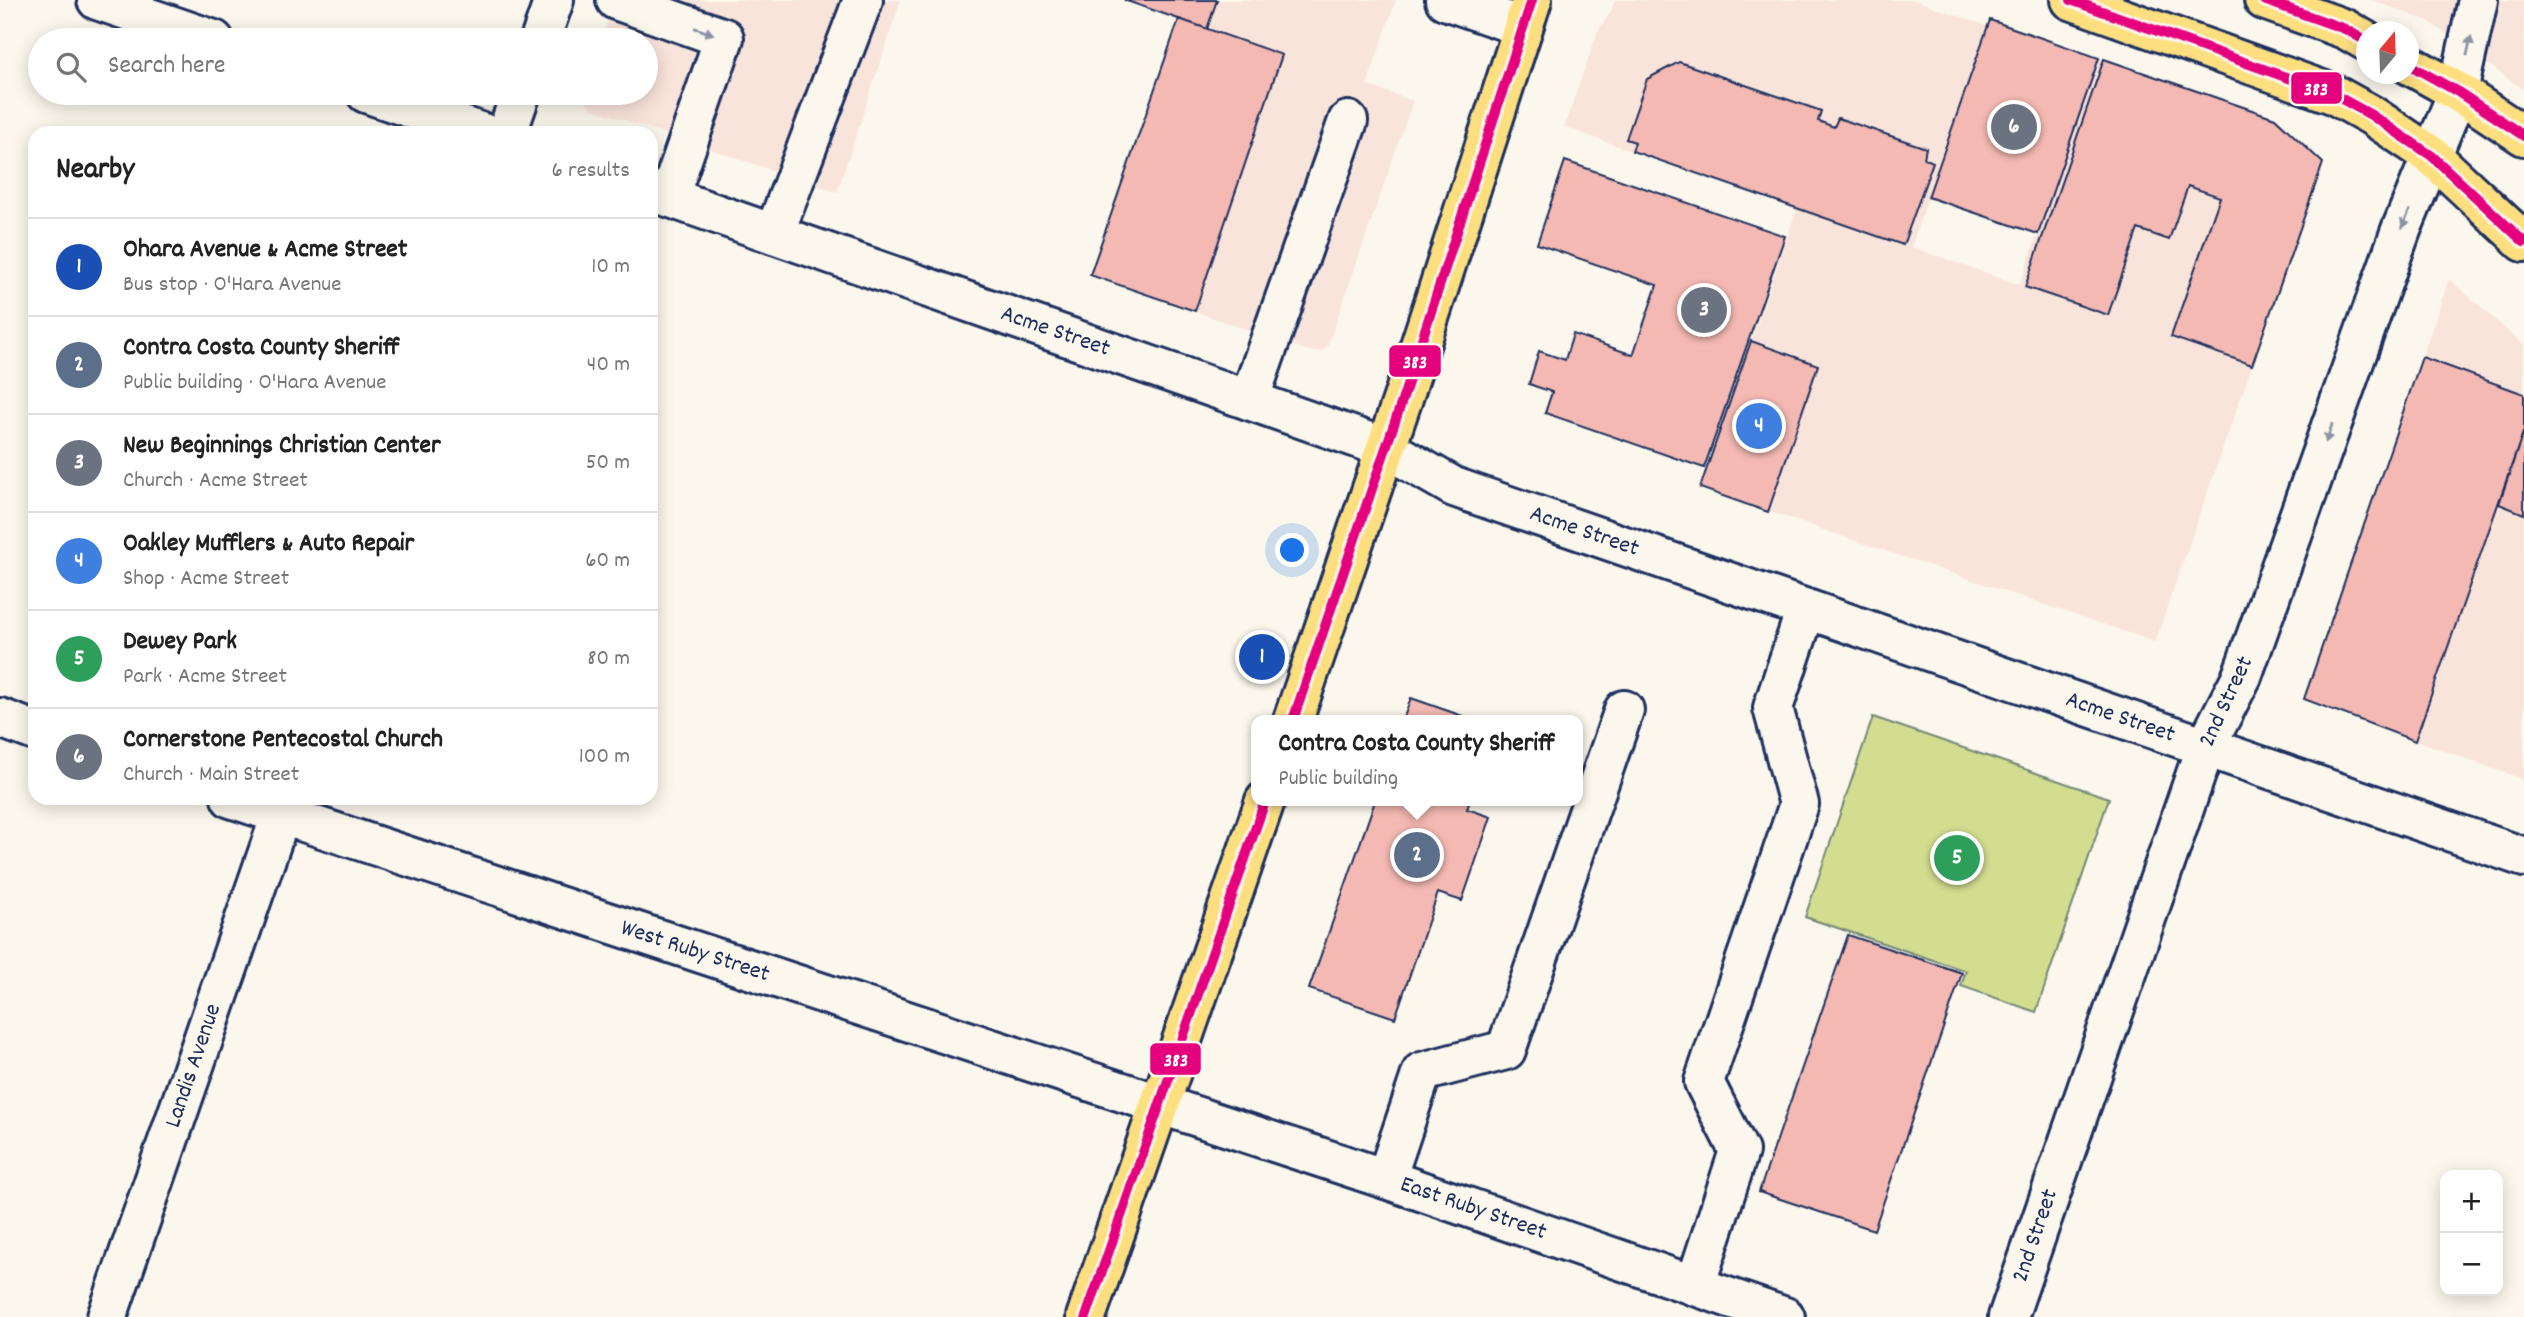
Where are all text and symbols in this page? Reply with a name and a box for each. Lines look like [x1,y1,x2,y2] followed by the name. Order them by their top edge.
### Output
[2356,21,2419,84] north arrow
[693,26,714,37] one-way arrow
[28,28,658,105] search box
[2463,35,2474,57] one-way arrow
[52,48,90,86] icon: search
[108,48,226,85] text: Search here
[2290,71,2343,105] line badge: 383
[2304,78,2328,105] text: 383
[1991,101,2037,153] pin: 6
[56,150,134,193] text: Nearby
[552,155,630,188] text: 6 results
[2400,209,2412,229] one-way arrow
[123,232,407,269] text: Ohara Avenue & Acme Street
[76,251,82,284] text: 1
[591,251,630,284] text: 10 m
[123,269,341,302] text: Bus stop · O'Hara Avenue
[1681,284,1727,336] pin: 3
[996,297,1114,367] street label: Acme Street
[123,330,400,367] text: Contra Costa County Sheriff
[1388,344,1442,378] line badge: 383
[74,349,84,382] text: 2
[587,349,630,382] text: 40 m
[1403,351,1427,378] text: 383
[123,367,386,400] text: Public building · O'Hara Avenue
[1736,400,1782,452] pin: 4
[2323,422,2334,443] one-way arrow
[123,428,441,465] text: New Beginnings Christian Center
[74,447,84,480] text: 3
[586,447,630,480] text: 50 m
[123,465,308,498] text: Church · Acme Street
[1525,497,1643,567] street label: Acme Street
[123,526,414,563] text: Oakley Mufflers & Auto Repair
[1275,533,1309,567] your location
[74,545,84,578] text: 4
[585,545,630,578] text: 60 m
[123,563,289,596] text: Shop · Acme Street
[123,624,237,661] text: Dewey Park
[1239,631,1285,683] pin: 1
[74,643,84,676] text: 5
[587,643,630,676] text: 80 m
[2191,651,2263,753] street label: 2nd Street
[123,661,287,694] text: Park · Acme Street
[2061,683,2179,753] street label: Acme Street
[1251,715,1583,806] popup
[123,722,443,759] text: Cornerstone Pentecostal Church
[1278,726,1556,763] text: Contra Costa County Sheriff
[73,741,85,774] text: 6
[579,741,630,774] text: 100 m
[123,759,299,792] text: Church · Main Street
[1278,763,1398,796] text: Public building
[1394,829,1440,881] pin: 2
[1934,832,1980,884] pin: 5
[616,912,774,992] street label: West Ruby Street
[157,999,231,1133] street label: Landis Avenue
[1149,1042,1202,1076] line badge: 383
[1164,1049,1188,1076] text: 383
[1395,1168,1551,1250] street label: East Ruby Street
[2440,1170,2503,1296] map controls
[2440,1170,2503,1233] button: +
[2004,1185,2068,1287] street label: 2nd Street
[2440,1233,2503,1296] button: −

